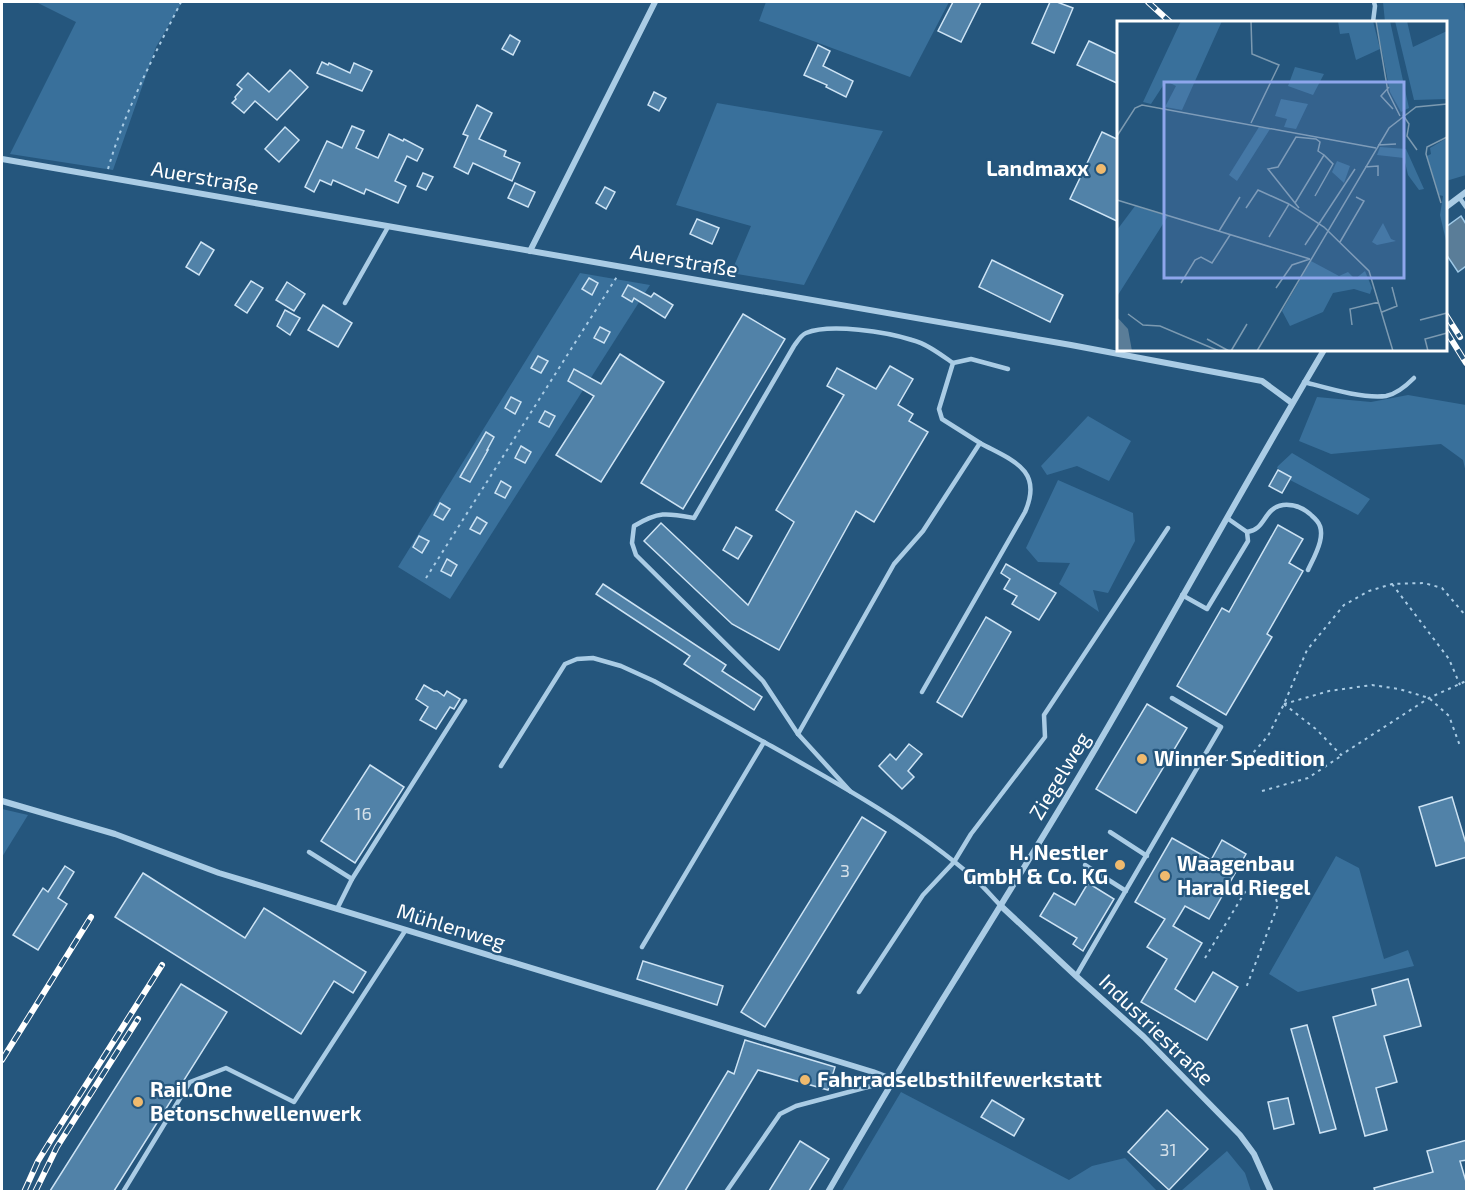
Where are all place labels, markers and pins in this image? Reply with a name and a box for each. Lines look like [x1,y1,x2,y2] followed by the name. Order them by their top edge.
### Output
[986,155,1089,180] place label: Landmaxx
[1094,162,1108,176] marker: Landmaxx
[1154,745,1325,770] place label: Winner Spedition
[1135,752,1149,766] marker: Winner Spedition
[963,839,1108,888] place label: H. Nestler GmbH & Co. KG
[1177,850,1310,899] place label: Waagenbau Harald Riegel
[1113,858,1127,872] marker: H. Nestler GmbH & Co. KG
[1158,869,1172,883] marker: Waagenbau Harald Riegel
[817,1066,1102,1091] place label: Fahrradselbsthilfewerkstatt
[798,1073,812,1087] marker: Fahrradselbsthilfewerkstatt
[150,1076,362,1125] place label: Rail.One Betonschwellenwerk
[131,1095,145,1109] marker: Rail.One Betonschwellenwerk

